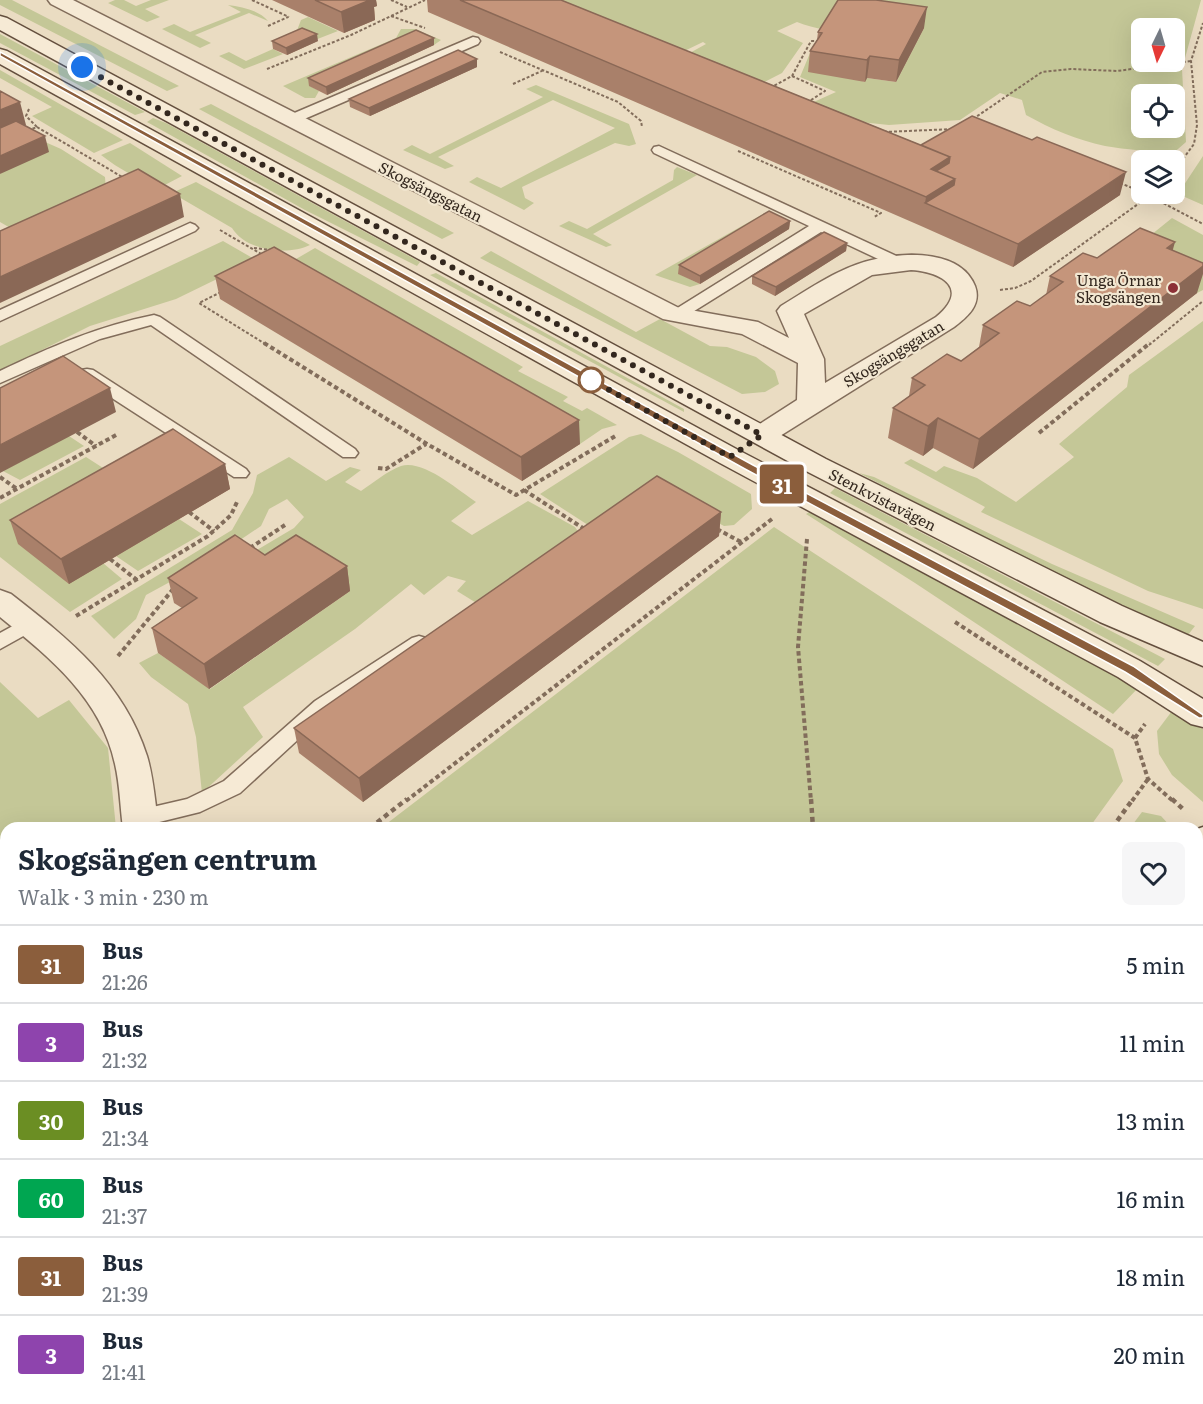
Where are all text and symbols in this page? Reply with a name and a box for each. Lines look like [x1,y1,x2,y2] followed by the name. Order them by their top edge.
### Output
[1131,18,1185,72] north arrow
[1131,18,1185,204] map controls
[67,52,97,82] your location
[1131,84,1185,138] button: locate
[1131,150,1185,204] button: layers
[375,155,487,227] street label: Skogsängsgatan
[1076,268,1161,308] place label: Unga Örnar Skogsängen
[1166,281,1180,295] marker: Unga Örnar Skogsängen
[838,314,948,392] street label: Skogsängsgatan
[578,367,604,393] unlabelled marker
[825,462,941,536] street label: Stenkvistavägen
[755,464,809,504] line badge: 31
[772,469,792,500] text: 31
[18,837,317,879] text: Skogsängen centrum
[1122,842,1185,905] button: heart
[18,881,209,911] text: Walk · 3 min · 230 m
[102,933,143,966] text: Bus
[1126,948,1185,981] text: 5 min
[41,949,61,980] text: 31
[102,966,148,996] text: 21:26
[102,1011,143,1044] text: Bus
[1119,1026,1185,1059] text: 11 min
[45,1027,57,1058] text: 3
[102,1044,147,1074] text: 21:32
[102,1089,143,1122] text: Bus
[1116,1104,1185,1137] text: 13 min
[39,1105,63,1136] text: 30
[102,1122,149,1152] text: 21:34
[102,1167,143,1200] text: Bus
[1117,1182,1185,1215] text: 16 min
[38,1183,64,1214] text: 60
[102,1200,147,1230] text: 21:37
[102,1245,143,1278] text: Bus
[1116,1260,1185,1293] text: 18 min
[41,1261,61,1292] text: 31
[102,1278,148,1308] text: 21:39
[102,1323,143,1356] text: Bus
[1113,1338,1185,1371] text: 20 min
[45,1339,57,1370] text: 3
[102,1356,146,1386] text: 21:41

